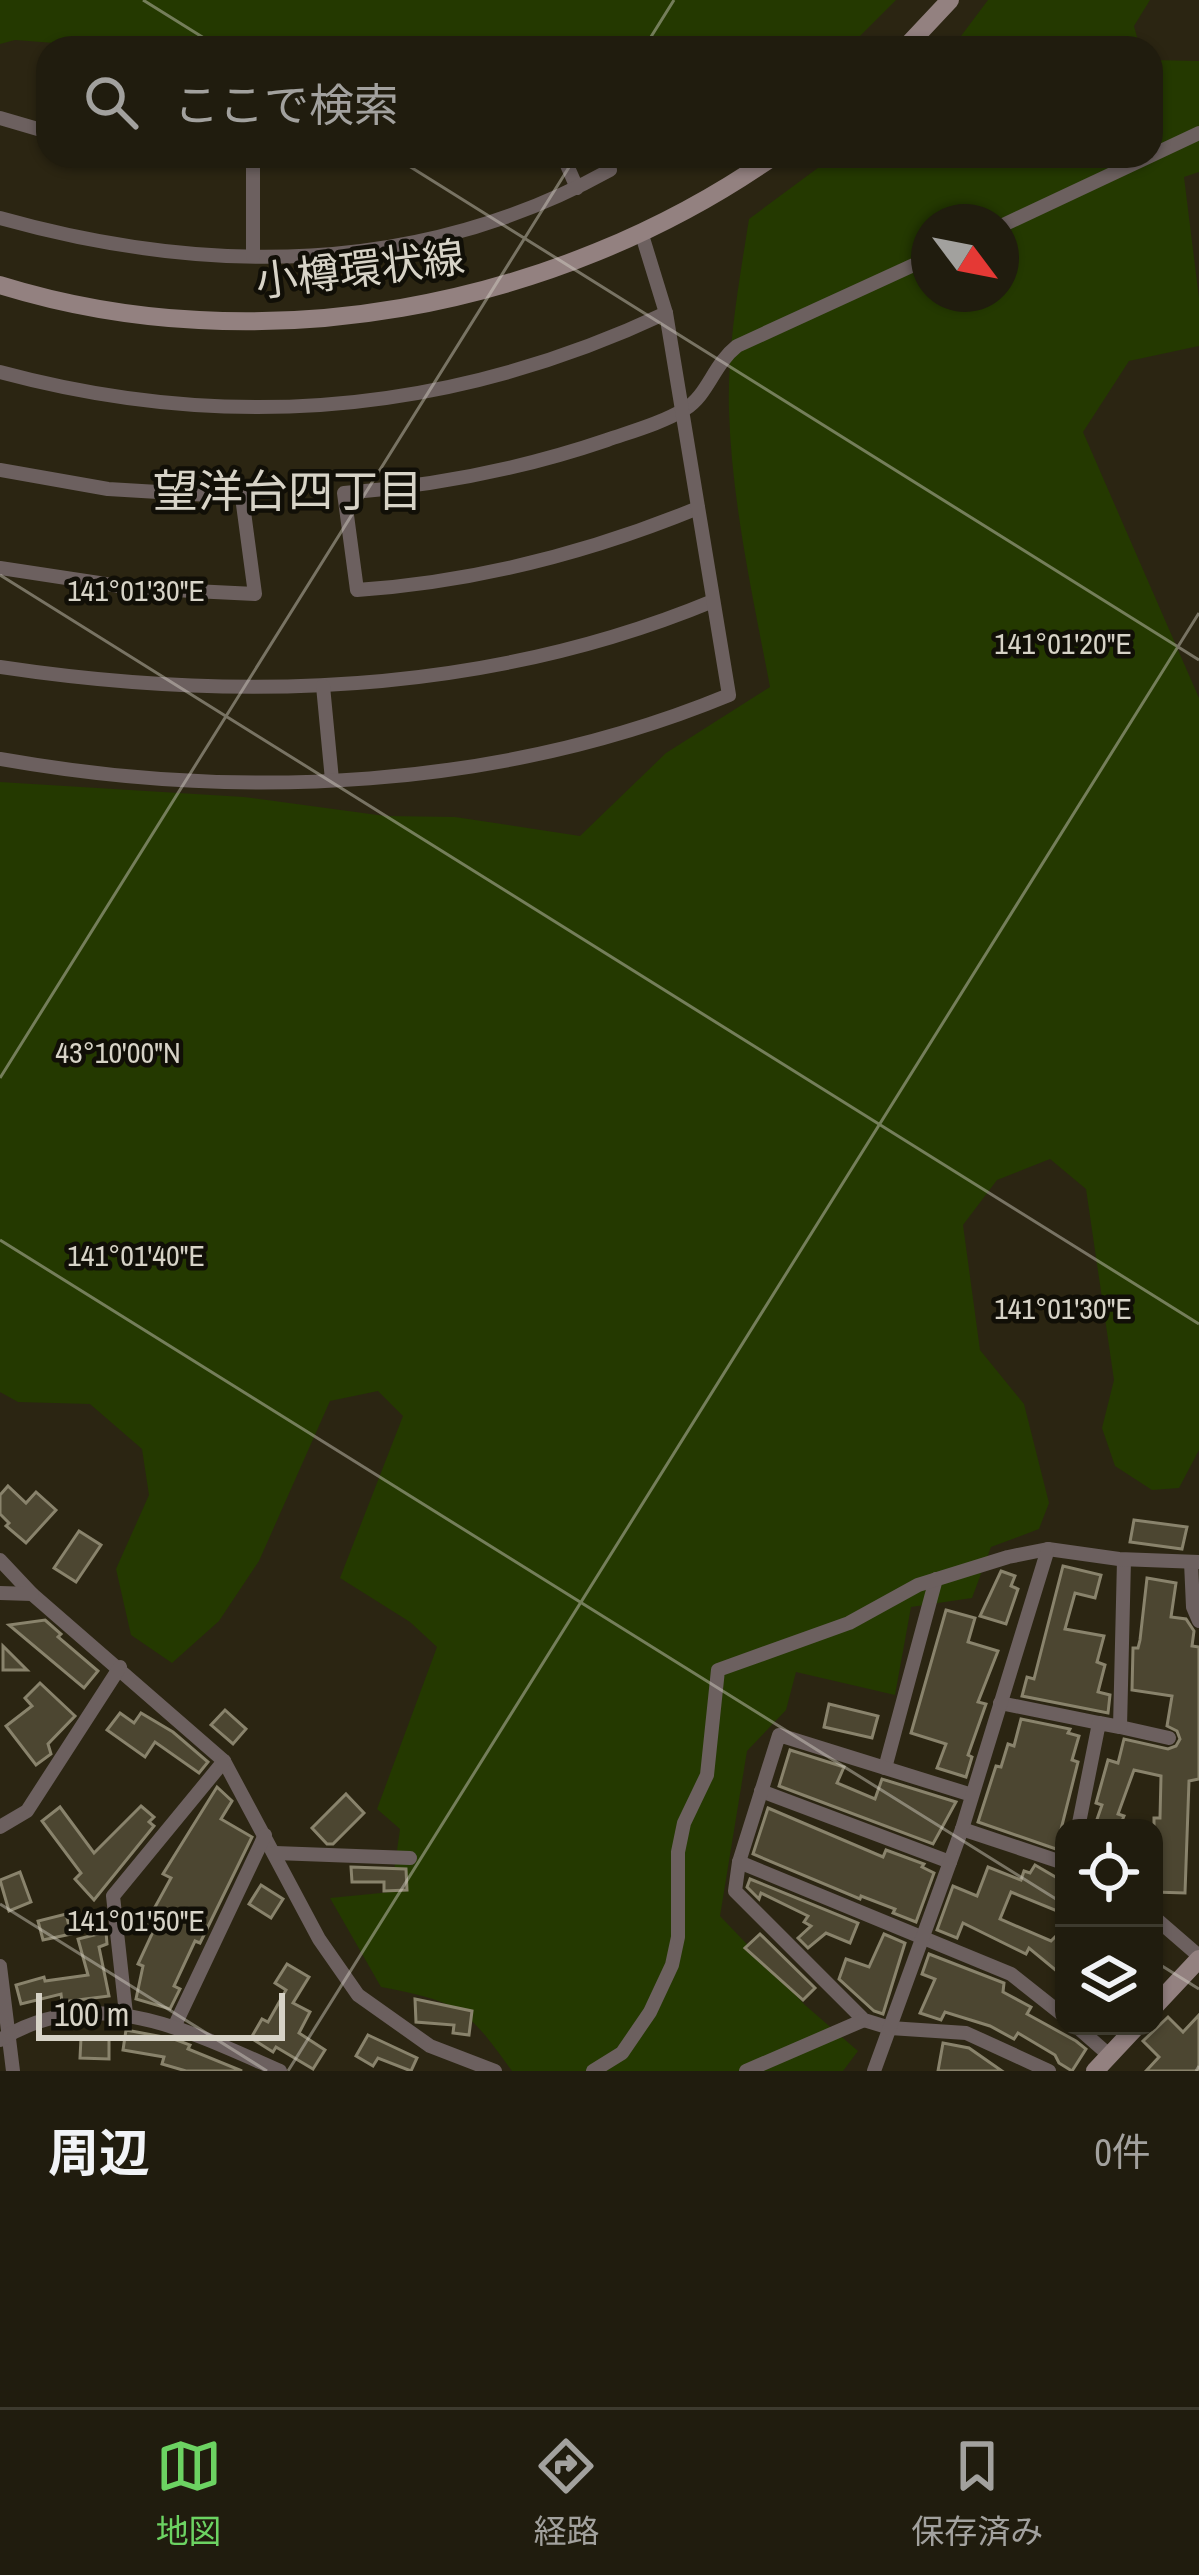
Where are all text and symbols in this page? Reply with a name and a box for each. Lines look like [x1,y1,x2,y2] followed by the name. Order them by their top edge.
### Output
[36,36,1163,168] search box
[78,69,144,135] icon: search
[174,74,399,135] text: ここで検索
[911,204,1019,312] north arrow
[252,228,468,310] street label: 小樽環状線
[153,460,423,521] district label: 望洋台四丁目
[67,570,205,610] text: 141°01'30"E
[994,623,1132,663] text: 141°01'20"E
[55,1032,181,1072] text: 43°10'00"N
[67,1235,205,1275] text: 141°01'40"E
[994,1288,1132,1328] text: 141°01'30"E
[1055,1819,1163,2035] map controls
[1055,1819,1163,1927] button: locate
[67,1900,205,1940] text: 141°01'50"E
[1055,1927,1163,2035] button: layers
[36,1987,285,2040] scale bar
[54,1992,129,2036] text: 100 m
[48,2118,150,2187] text: 周辺
[1094,2126,1151,2178] text: 0件
[156,2433,222,2553] tab: 地図
[533,2433,599,2553] tab: 経路
[911,2433,1043,2553] tab: 保存済み

